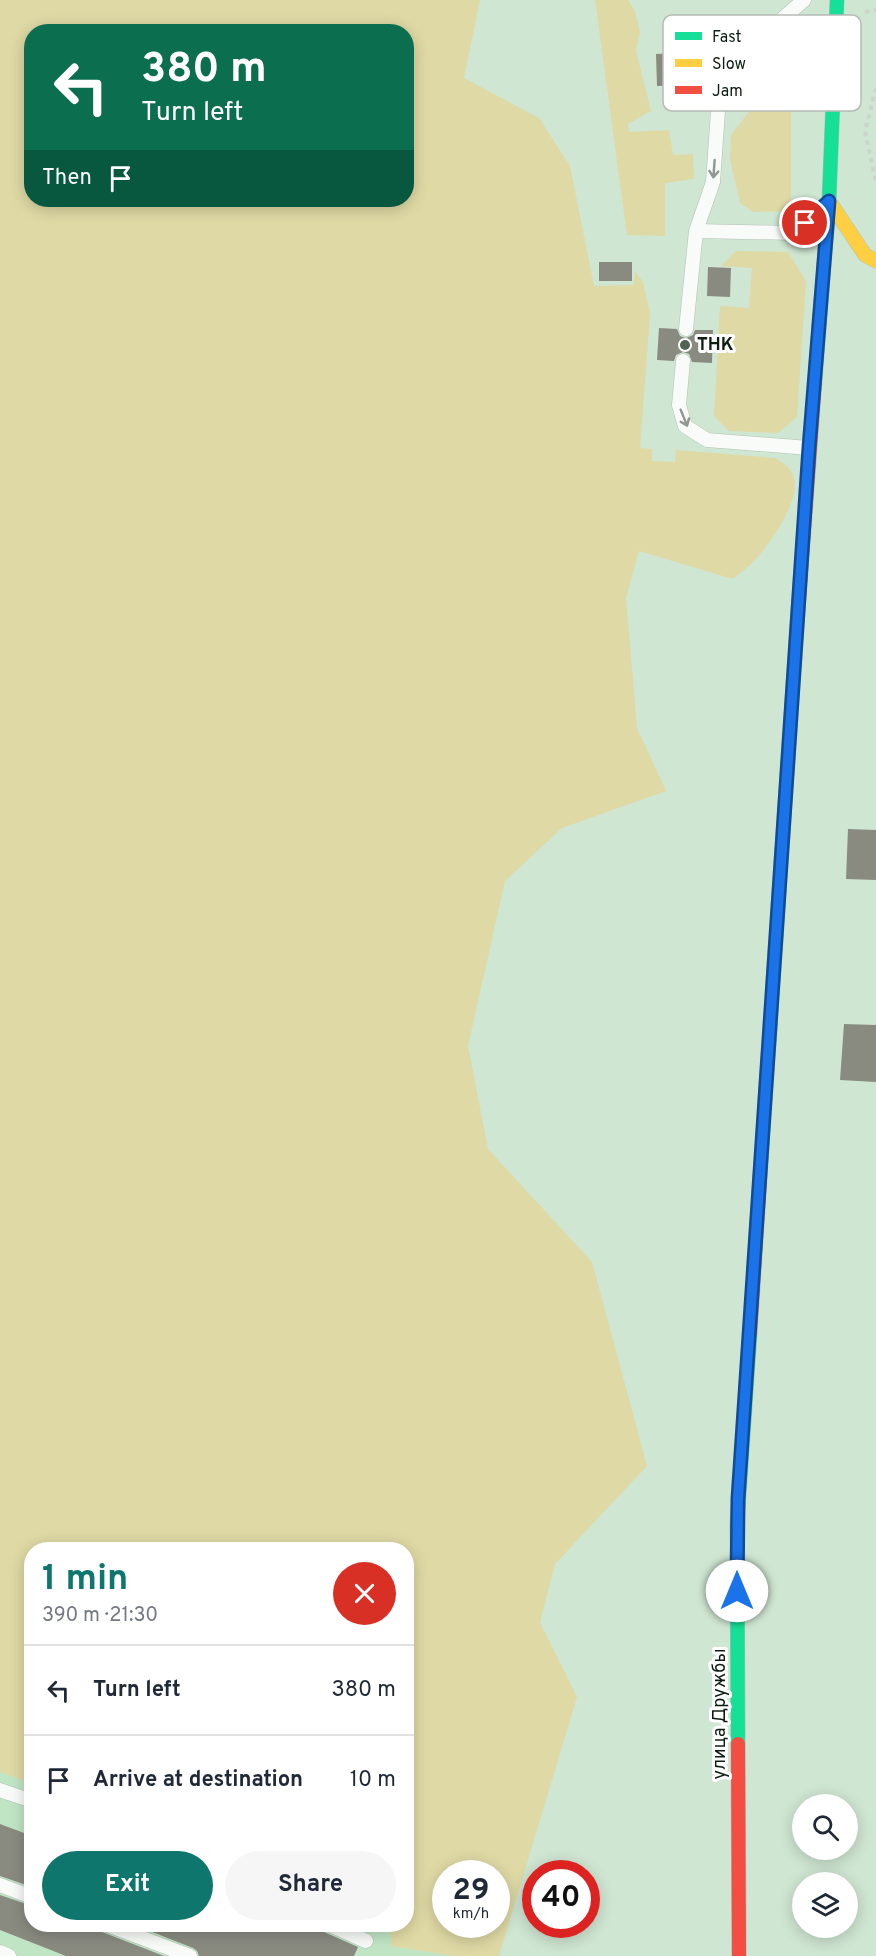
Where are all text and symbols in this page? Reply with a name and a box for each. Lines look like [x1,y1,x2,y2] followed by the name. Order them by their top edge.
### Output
[663,15,861,111] legend
[712,28,742,48] text: Fast
[141,44,267,97] text: 380 m
[42,48,120,126] icon: left
[712,55,746,75] text: Slow
[712,82,743,102] text: Jam
[141,96,243,130] text: Turn left
[708,159,719,179] one-way arrow
[104,162,137,195] icon: arrive
[42,165,92,192] text: Then
[779,197,830,248] pin
[788,206,821,239] icon: arrive
[697,334,734,357] place label: ТНК
[678,338,692,352] marker: ТНК
[679,409,690,427] one-way arrow
[42,1557,128,1603] text: 1 min
[705,1559,769,1623] position arrow
[333,1562,396,1625] button: close
[42,1603,158,1629] text: 390 m · 21:30
[709,1649,732,1779] street label: улица Дружбы
[42,1674,75,1707] icon: left
[93,1677,181,1704] text: Turn left
[332,1677,396,1704] text: 380 m
[42,1764,75,1797] icon: arrive
[93,1767,303,1794] text: Arrive at destination
[350,1767,396,1794] text: 10 m
[792,1794,858,1938] map controls
[792,1794,858,1860] button: search
[42,1851,213,1920] button: Exit
[225,1851,396,1920] button: Share
[522,1860,600,1938] speed limit sign: 40
[792,1872,858,1938] button: layers
[453,1873,489,1910] text: 29
[453,1905,489,1924] text: km/h

